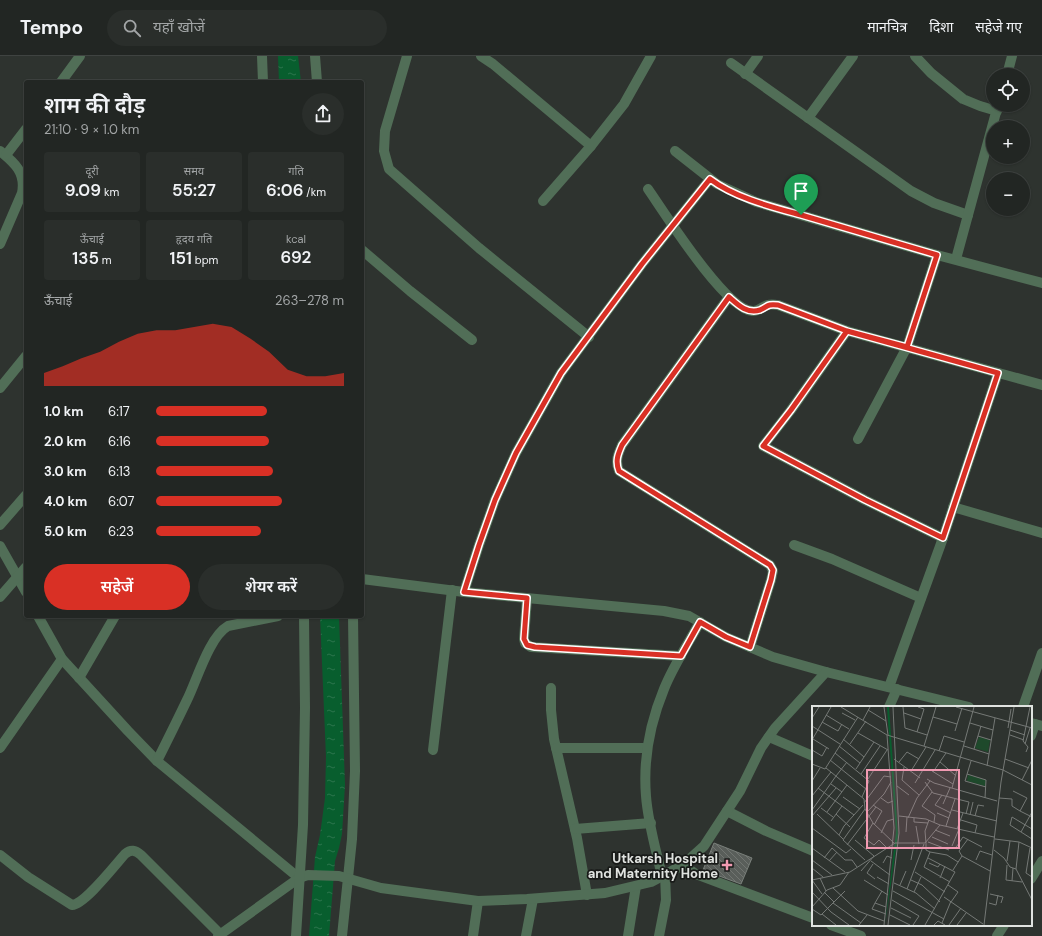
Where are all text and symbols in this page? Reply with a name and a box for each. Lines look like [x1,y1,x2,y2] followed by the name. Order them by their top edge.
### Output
[107,10,387,46] search box
[20,15,83,40] text: Tempo
[121,17,143,39] icon: search
[153,17,205,37] text: यहाँ खोजें
[867,18,907,36] text: मानचित्र
[929,18,953,36] text: दिशा
[975,18,1022,36] text: सहेजे गए
[986,68,1030,216] map controls
[986,68,1030,112] button: locate
[44,91,145,120] text: शाम की दौड़
[302,93,344,135] button: share
[986,120,1030,164] button: +
[44,121,139,138] text: 21:10 · 9 × 1.0 km
[85,164,99,178] text: दूरी
[184,164,204,178] text: समय
[288,164,304,178] text: गति
[986,172,1030,216] button: −
[784,174,818,215] pin
[65,179,101,201] text: 9.09
[172,179,216,201] text: 55:27
[266,179,303,201] text: 6:06
[790,180,812,202] icon: arrive
[101,185,119,199] text: km
[303,185,326,199] text: /km
[80,232,104,246] text: ऊँचाई
[176,232,212,246] text: हृदय गति
[286,232,306,246] text: kcal
[281,246,311,268] text: 692
[72,247,99,269] text: 135
[170,247,192,269] text: 151
[99,253,112,267] text: m
[192,253,218,267] text: bpm
[44,292,72,309] text: ऊँचाई
[275,292,344,309] text: 263–278 m
[44,403,83,420] text: 1.0 km
[108,403,130,420] text: 6:17
[44,433,86,450] text: 2.0 km
[108,433,131,450] text: 6:16
[44,463,87,480] text: 3.0 km
[108,463,131,480] text: 6:13
[44,493,87,510] text: 4.0 km
[108,493,134,510] text: 6:07
[44,523,87,540] text: 5.0 km
[108,523,134,540] text: 6:23
[44,564,190,610] button: सहेजें
[198,564,344,610] button: शेयर करें
[812,706,1032,926] inset map
[588,850,718,882] place label: Utkarsh Hospital and Maternity Home
[721,859,733,871] marker: Utkarsh Hospital and Maternity Home

